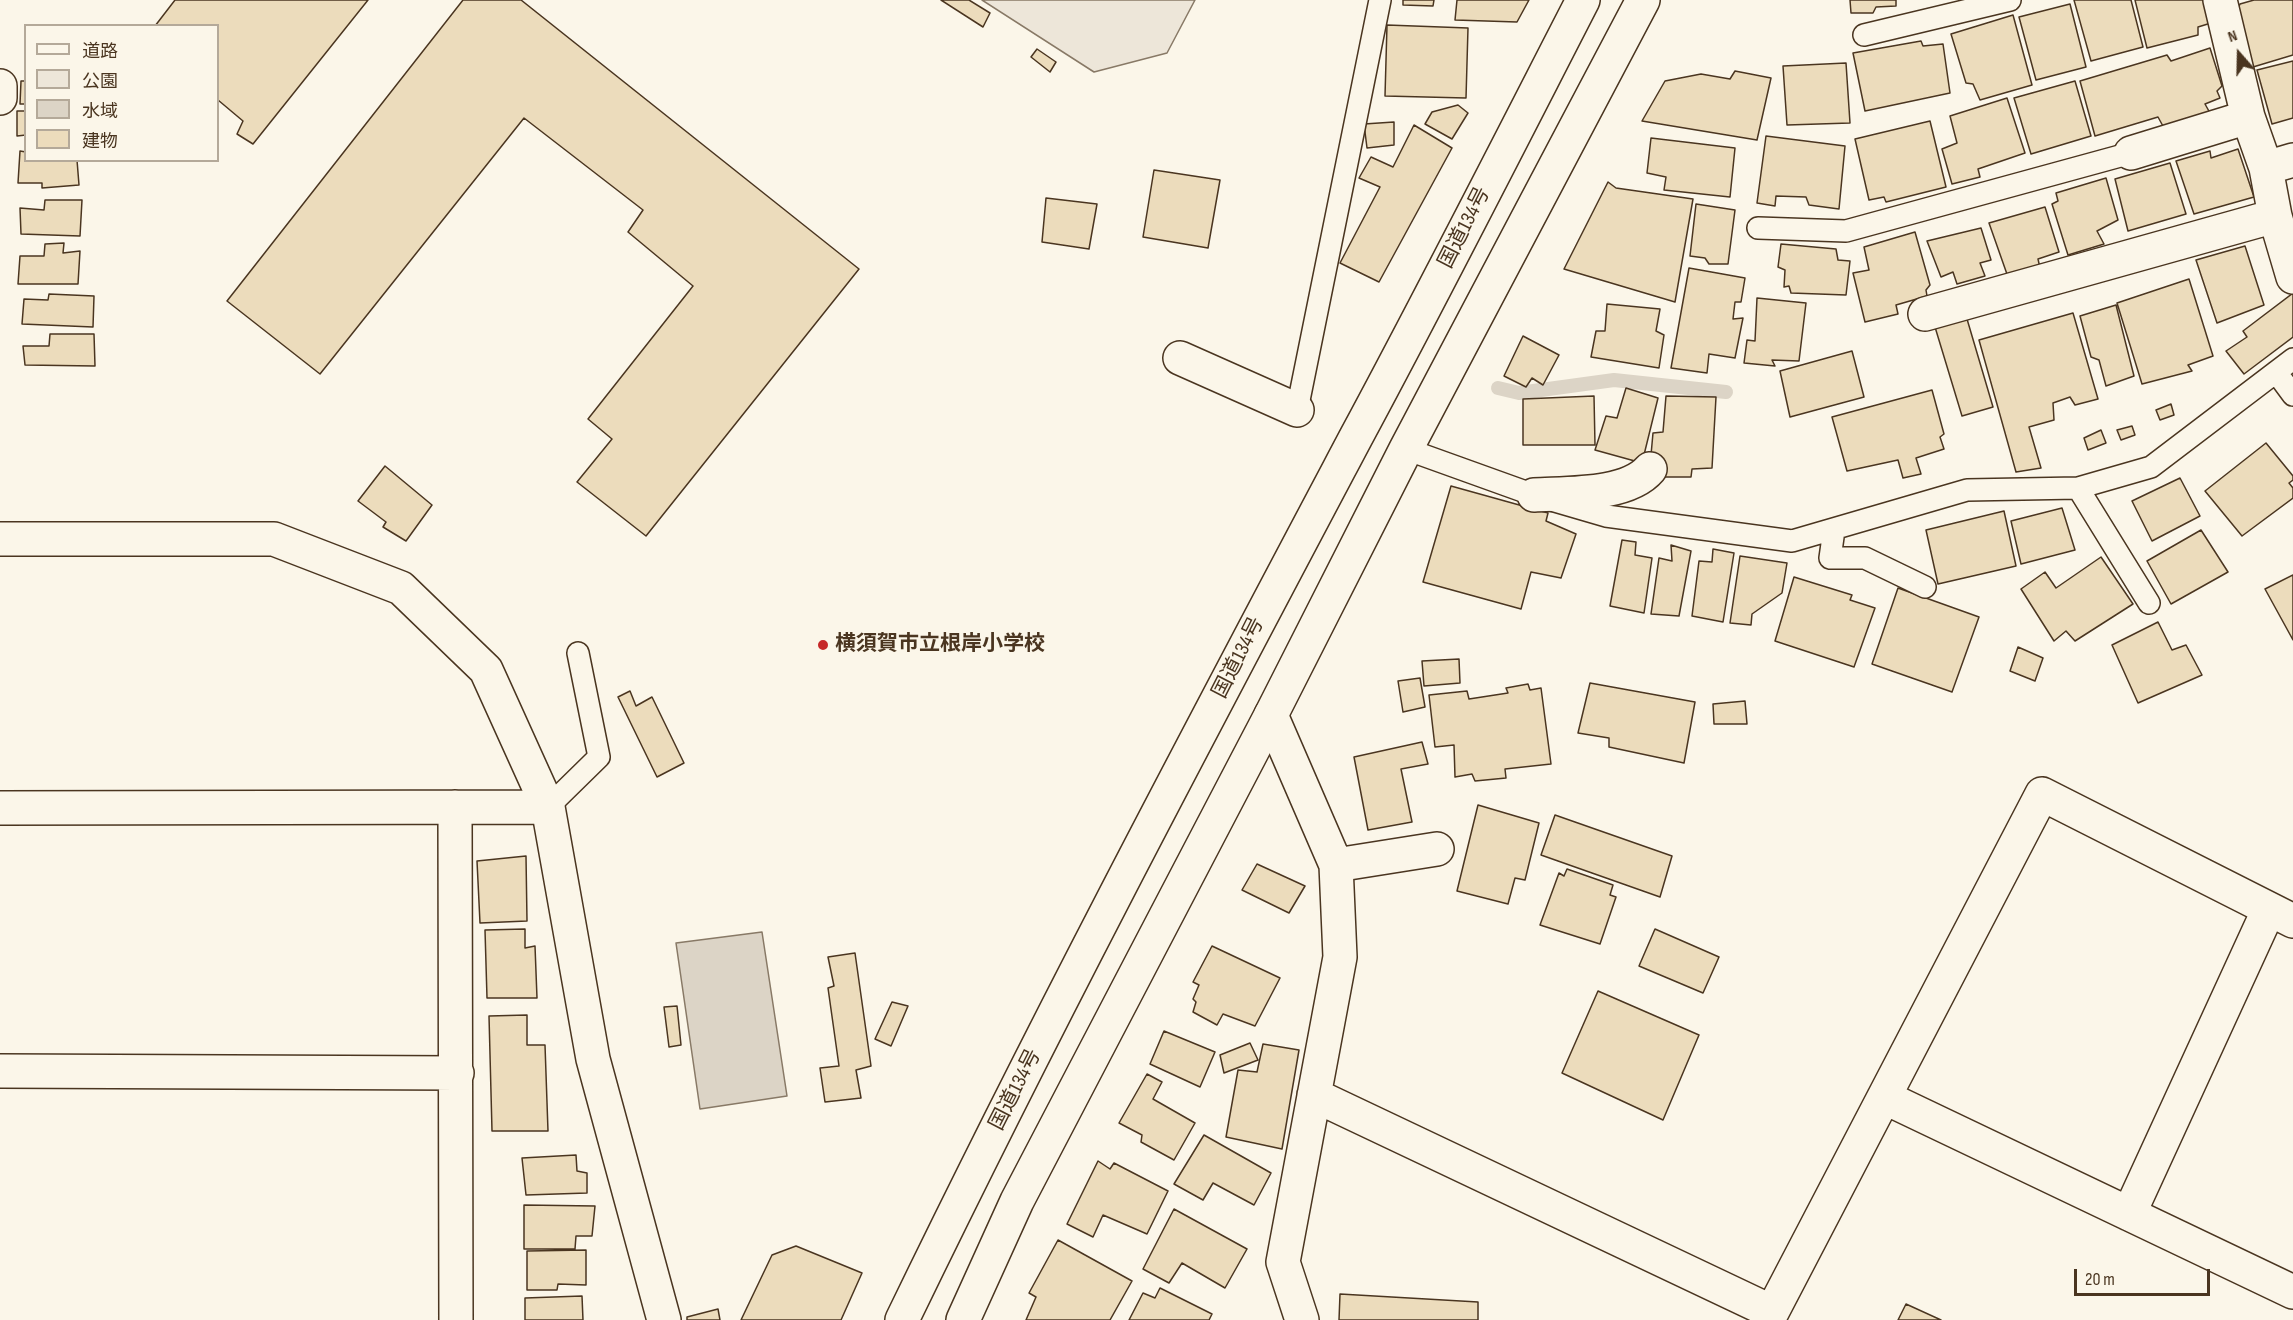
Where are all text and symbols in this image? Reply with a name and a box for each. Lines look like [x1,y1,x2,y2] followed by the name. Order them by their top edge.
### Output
[24,24,219,162] legend
[2209,24,2269,84] north arrow
[2225,26,2240,47] text: N
[82,41,118,62] text: 道路
[82,71,118,92] text: 公園
[82,101,118,122] text: 水域
[82,131,118,152] text: 建物
[1434,183,1496,273] street label: 国道134号
[1208,613,1270,703] street label: 国道134号
[835,632,1045,658] place label: 横須賀市立根岸小学校
[816,638,830,652] marker: 横須賀市立根岸小学校
[985,1045,1047,1135] street label: 国道134号
[2077,1257,2214,1295] scale bar
[2085,1269,2115,1290] text: 20 m

